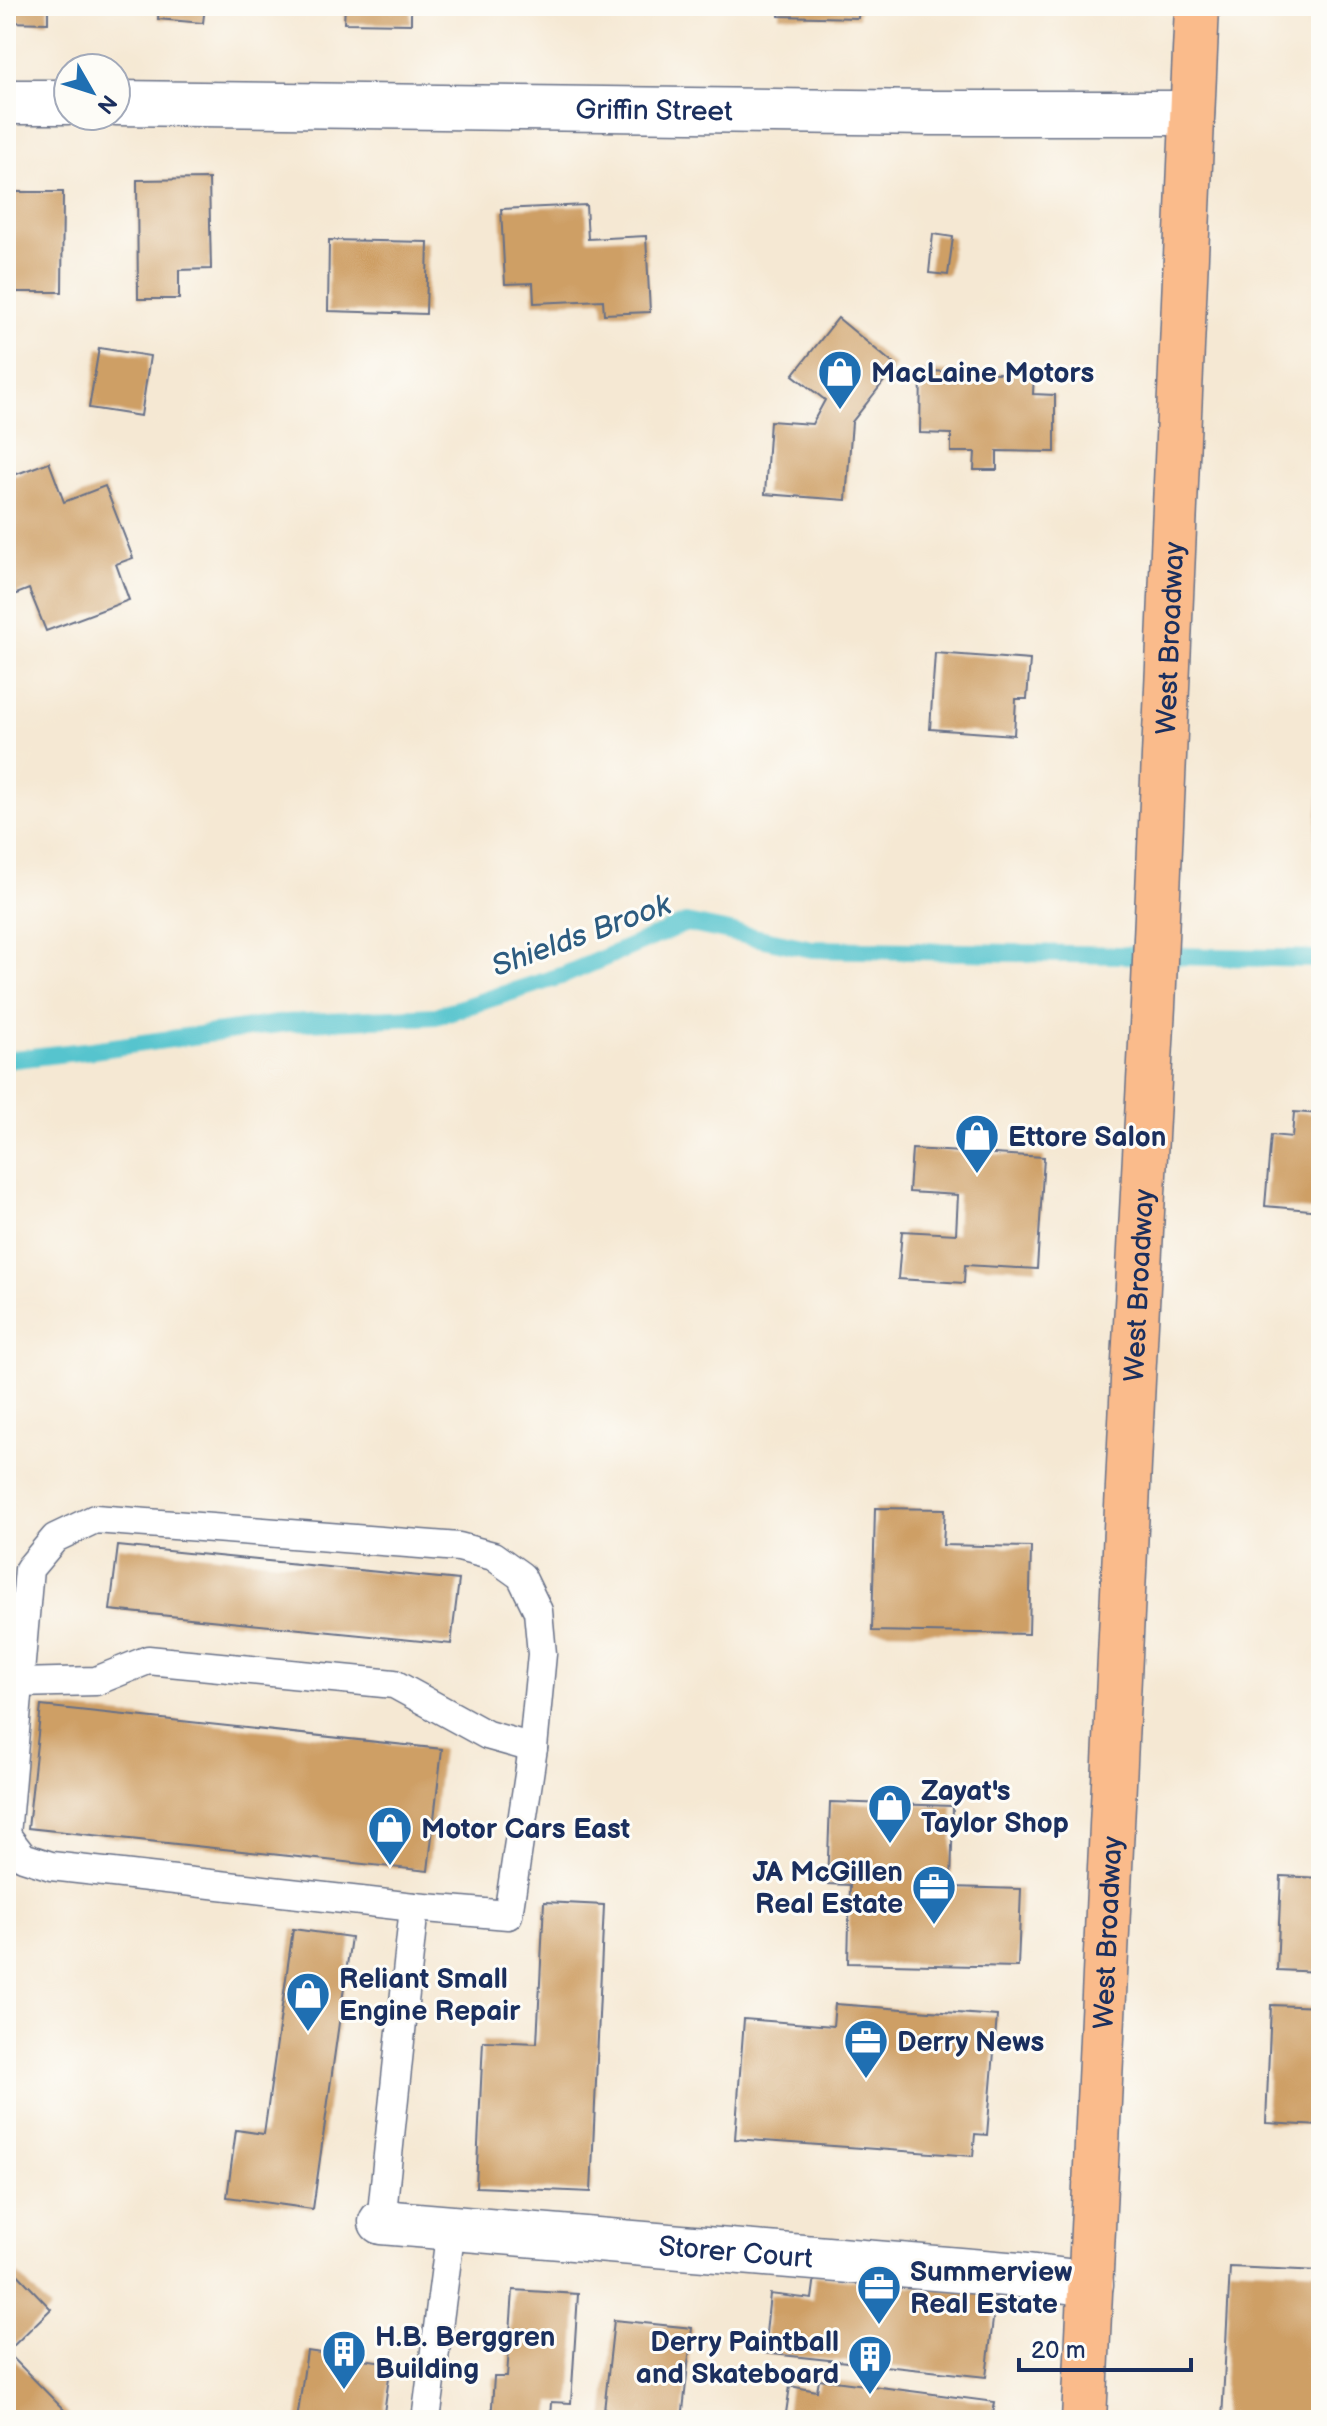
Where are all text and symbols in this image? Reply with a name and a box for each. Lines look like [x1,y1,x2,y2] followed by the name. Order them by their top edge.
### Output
[52,52,132,132] north arrow
[91,89,122,119] text: N
[575,94,733,129] street label: Griffin Street
[816,348,864,411] shop icon: MacLaine Motors
[871,357,1094,390] place label: MacLaine Motors
[1150,541,1191,735] street label: West Broadway
[487,886,677,985] water label: Shields Brook
[953,1112,1001,1175] shop icon: Ettore Salon
[1008,1121,1166,1154] place label: Ettore Salon
[1118,1188,1161,1383] street label: West Broadway
[921,1775,1069,1840] place label: Zayat's Taylor Shop
[866,1782,914,1845] shop icon: Zayat's Taylor Shop
[366,1804,414,1867] shop icon: Motor Cars East
[421,1813,630,1846] place label: Motor Cars East
[1087,1835,1130,2030] street label: West Broadway
[752,1856,903,1921] place label: JA McGillen Real Estate
[910,1863,958,1926] office icon: JA McGillen Real Estate
[339,1963,521,2028] place label: Reliant Small Engine Repair
[284,1970,332,2033] shop icon: Reliant Small Engine Repair
[842,2017,890,2080] office icon: Derry News
[897,2026,1044,2059] place label: Derry News
[657,2230,814,2276] street label: Storer Court
[910,2256,1073,2321] place label: Summerview Real Estate
[855,2263,903,2326] office icon: Summerview Real Estate
[375,2321,555,2386] place label: H.B. Berggren Building
[1019,2322,1191,2372] scale bar
[636,2326,839,2391] place label: Derry Paintball and Skateboard
[320,2328,368,2391] building icon: H.B. Berggren Building
[846,2333,894,2396] building icon: Derry Paintball and Skateboard
[1031,2336,1086,2365] text: 20 m

